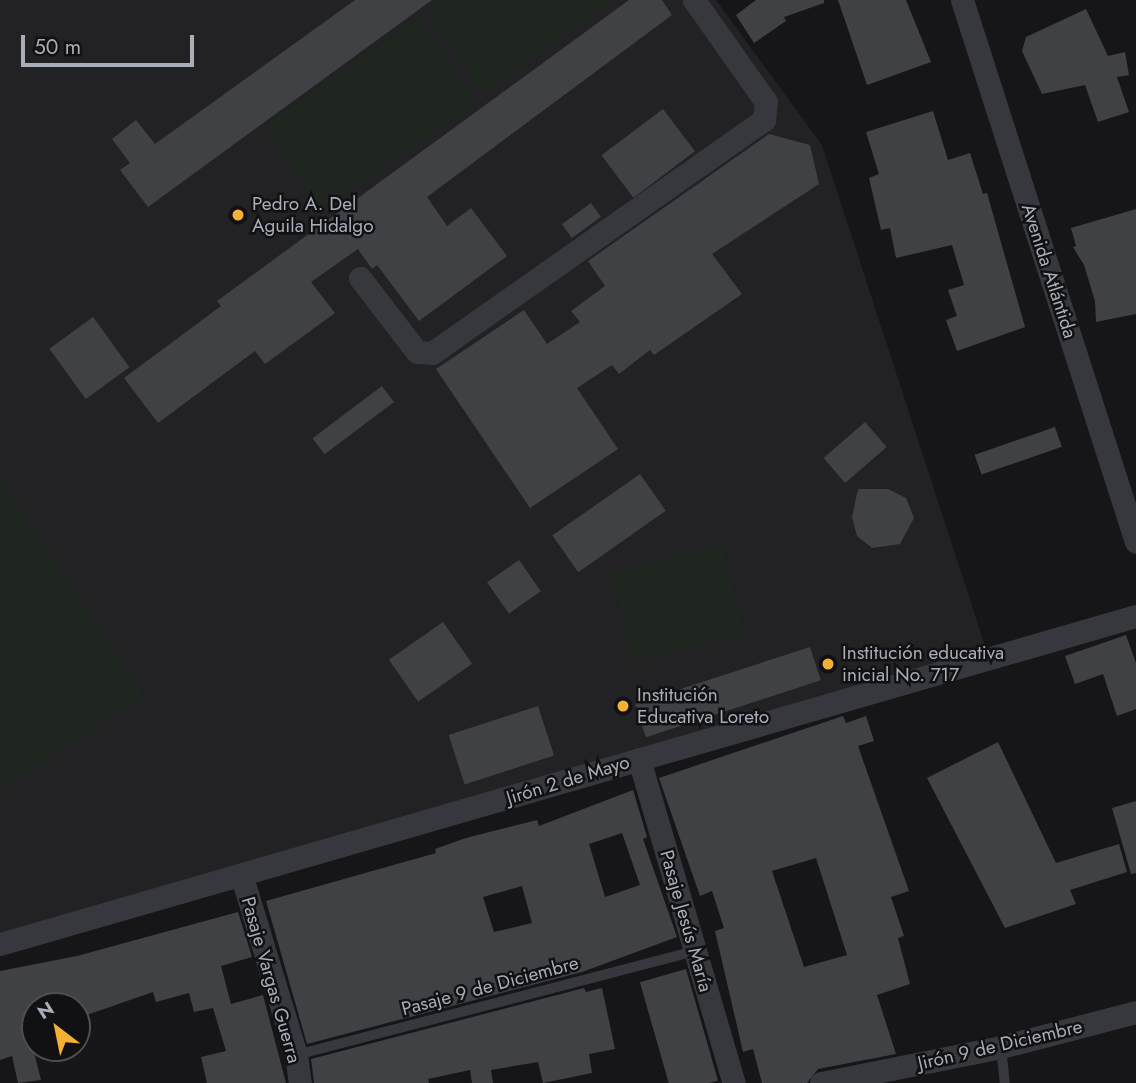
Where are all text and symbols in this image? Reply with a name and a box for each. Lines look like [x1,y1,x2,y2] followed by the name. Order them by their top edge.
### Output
[24,21,198,65] scale bar
[34,32,81,62] text: 50 m
[252,193,374,237] place label: Pedro A. Del Aguila Hidalgo
[1017,201,1081,341] street label: Avenida Atlántida
[230,207,246,223] marker: Pedro A. Del Aguila Hidalgo
[842,642,1004,686] place label: Institución educativa inicial No. 717
[820,656,836,672] marker: Institución educativa inicial No. 717
[637,684,769,728] place label: Institución Educativa Loreto
[615,698,631,714] marker: Institución Educativa Loreto
[504,750,632,810] street label: Jirón 2 de Mayo
[655,847,717,995] street label: Pasaje Jesús María
[236,894,306,1066] street label: Pasaje Vargas Guerra
[399,951,581,1021] street label: Pasaje 9 de Diciembre
[21,992,91,1062] north arrow
[32,995,59,1026] text: N
[916,1015,1084,1075] street label: Jirón 9 de Diciembre

